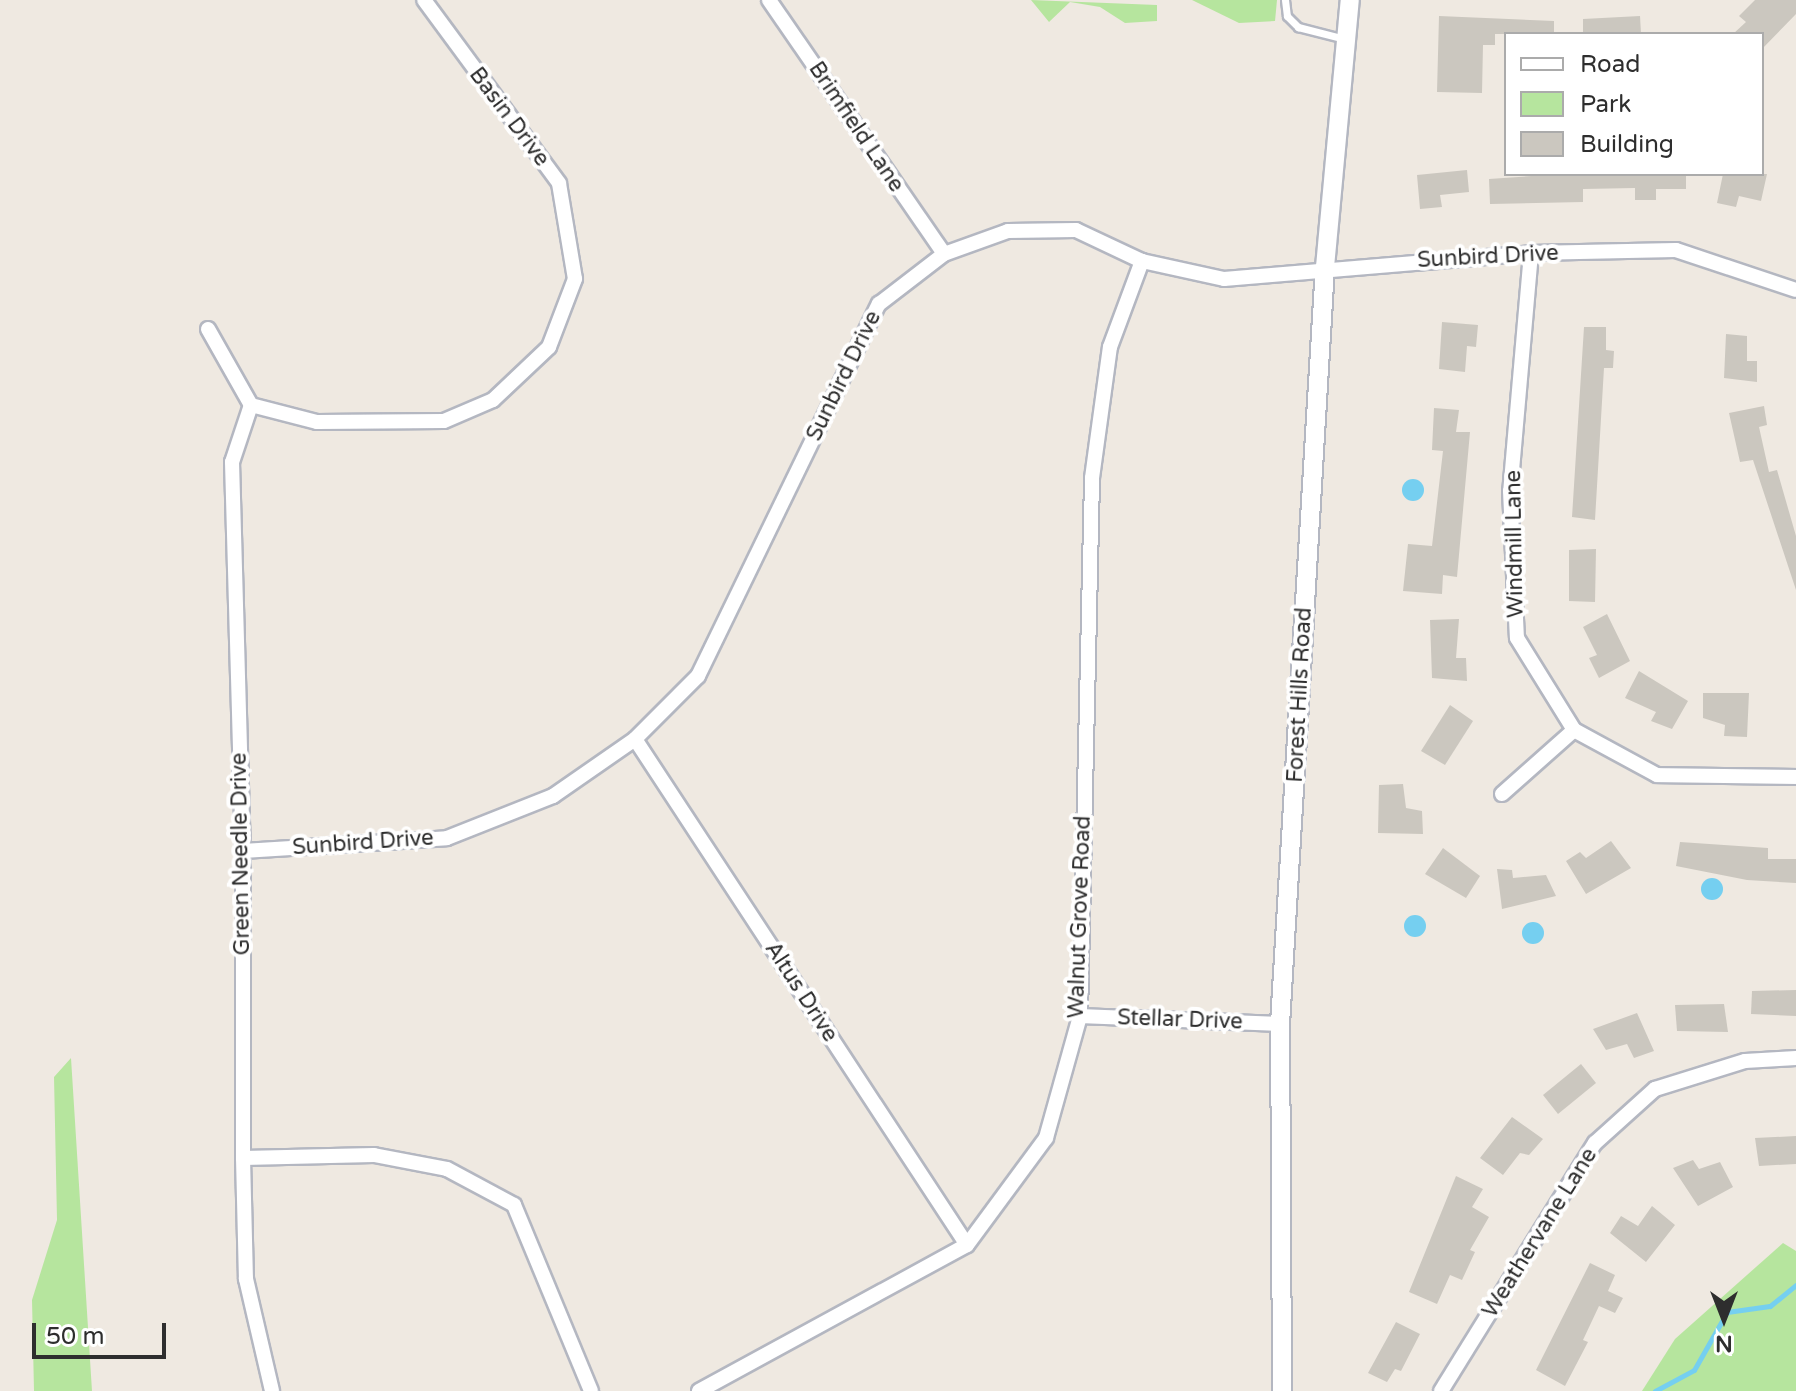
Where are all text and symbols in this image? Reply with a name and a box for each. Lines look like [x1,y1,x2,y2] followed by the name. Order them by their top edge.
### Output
[1504,32,1764,176] legend
[1580,50,1640,79] text: Road
[803,57,909,197] street label: Brimfield Lane
[463,62,555,172] street label: Basin Drive
[1580,90,1631,119] text: Park
[1580,130,1674,159] text: Building
[1417,240,1559,274] street label: Sunbird Drive
[801,307,887,445] street label: Sunbird Drive
[1501,470,1529,618] street label: Windmill Lane
[1282,607,1318,783] street label: Forest Hills Road
[226,752,256,956] street label: Green Needle Drive
[1063,815,1097,1019] street label: Walnut Grove Road
[292,825,434,861] street label: Sunbird Drive
[759,937,843,1047] street label: Altus Drive
[1117,1005,1243,1035] street label: Stellar Drive
[1477,1143,1603,1323] street label: Weathervane Lane
[1684,1279,1764,1359] north arrow
[36,1307,170,1357] scale bar
[46,1322,104,1351] text: 50 m
[1715,1330,1733,1356] text: N

